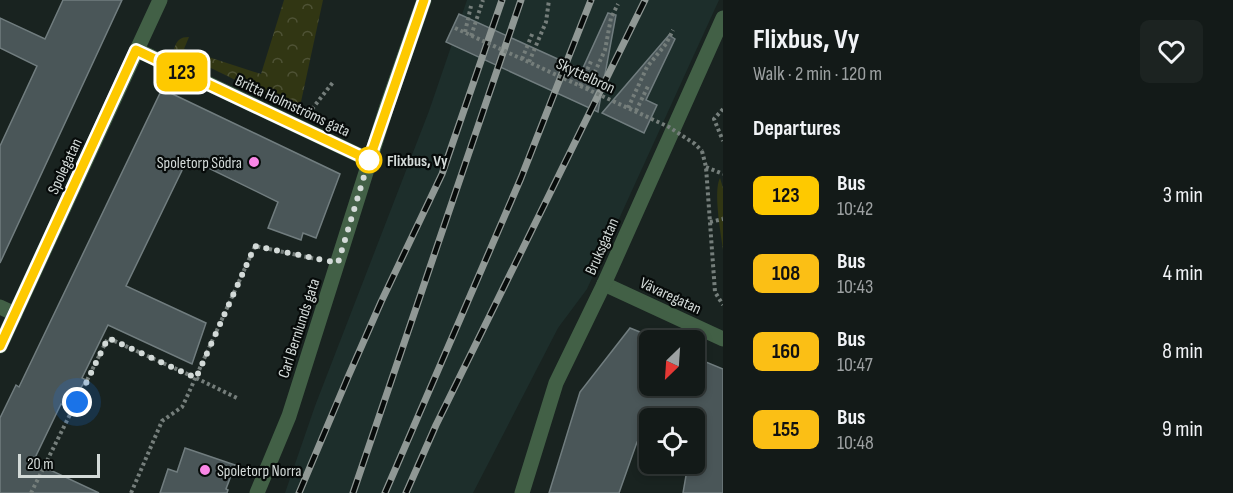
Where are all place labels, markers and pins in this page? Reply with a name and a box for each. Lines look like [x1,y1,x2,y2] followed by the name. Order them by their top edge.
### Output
[356,147,382,173] marker: Flixbus, Vy
[387,152,448,171] place label: Flixbus, Vy
[157,154,242,173] place label: Spoletorp Södra
[247,155,261,169] marker: Spoletorp Södra
[217,462,302,481] place label: Spoletorp Norra
[198,463,212,477] marker: Spoletorp Norra

